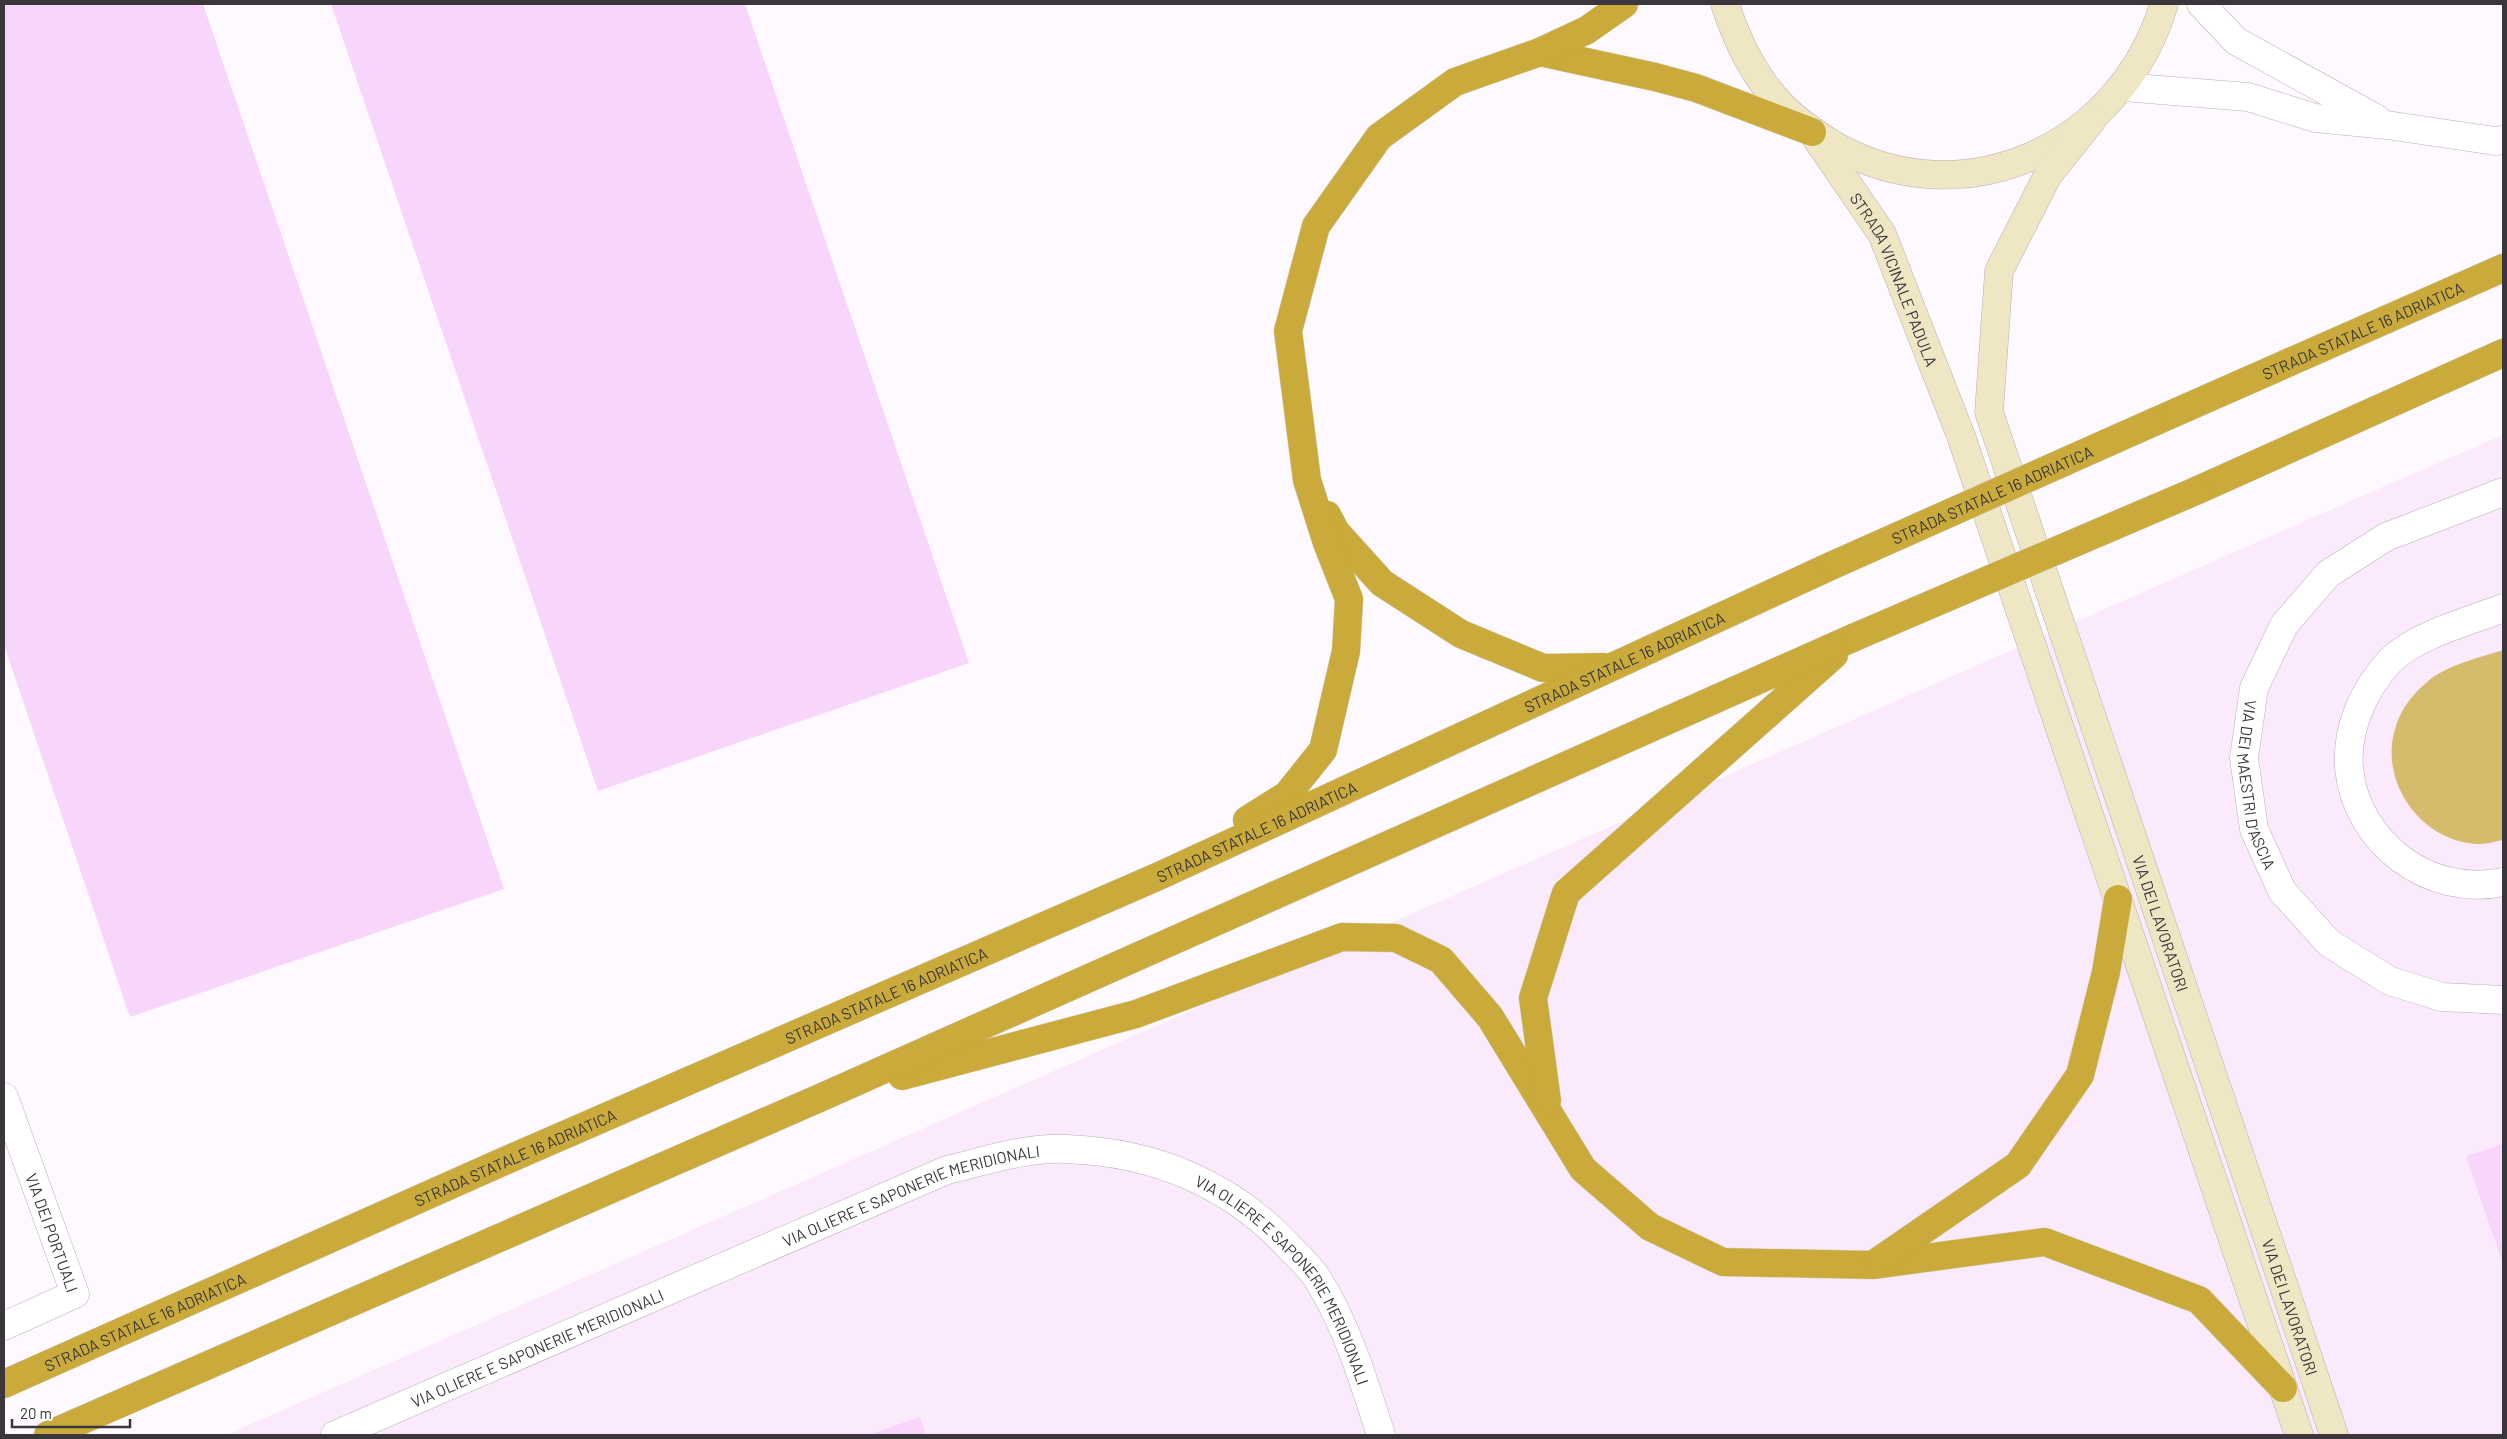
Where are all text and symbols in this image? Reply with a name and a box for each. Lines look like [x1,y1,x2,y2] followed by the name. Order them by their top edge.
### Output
[1847,189,1942,369] street label: STRADA VICINALE PADULA
[2259,277,2467,383] street label: STRADA STATALE 16 ADRIATICA
[1888,441,2096,547] street label: STRADA STATALE 16 ADRIATICA
[1521,607,1728,716] street label: STRADA STATALE 16 ADRIATICA
[2234,699,2280,872] street label: VIA DEI MAESTRI D’ASCIA
[1153,777,1360,885] street label: STRADA STATALE 16 ADRIATICA
[2130,853,2193,994] street label: VIA DEI LAVORATORI
[782,942,990,1047] street label: STRADA STATALE 16 ADRIATICA
[411,1104,619,1210] street label: STRADA STATALE 16 ADRIATICA
[779,1140,1041,1250] street label: VIA OLIERE E SAPONERIE MERIDIONALI
[23,1170,83,1294] street label: VIA DEI PORTUALI
[1193,1171,1373,1387] street label: VIA OLIERE E SAPONERIE MERIDIONALI
[2259,1236,2323,1377] street label: VIA DEI LAVORATORI
[41,1268,249,1374] street label: STRADA STATALE 16 ADRIATICA
[408,1285,666,1411] street label: VIA OLIERE E SAPONERIE MERIDIONALI
[12,1396,130,1428] scale bar
[20,1404,52,1422] text: 20 m

